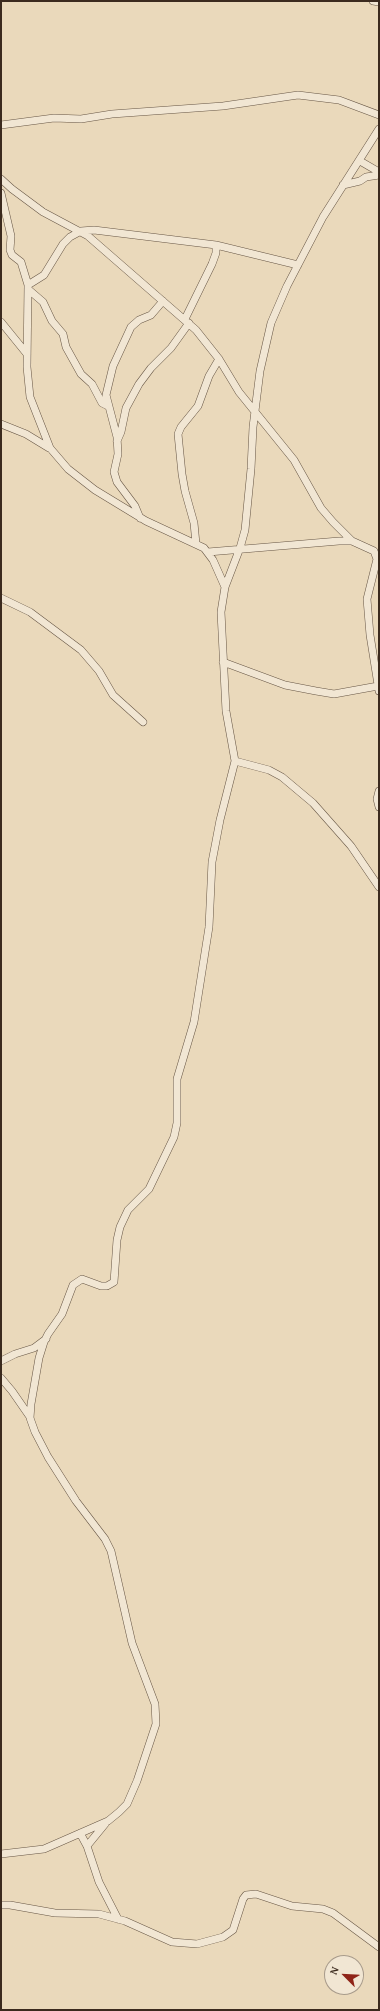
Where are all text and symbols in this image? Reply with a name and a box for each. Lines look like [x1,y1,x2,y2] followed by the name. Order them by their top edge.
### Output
[324,1955,364,1995] north arrow
[325,1964,343,1977] text: N

